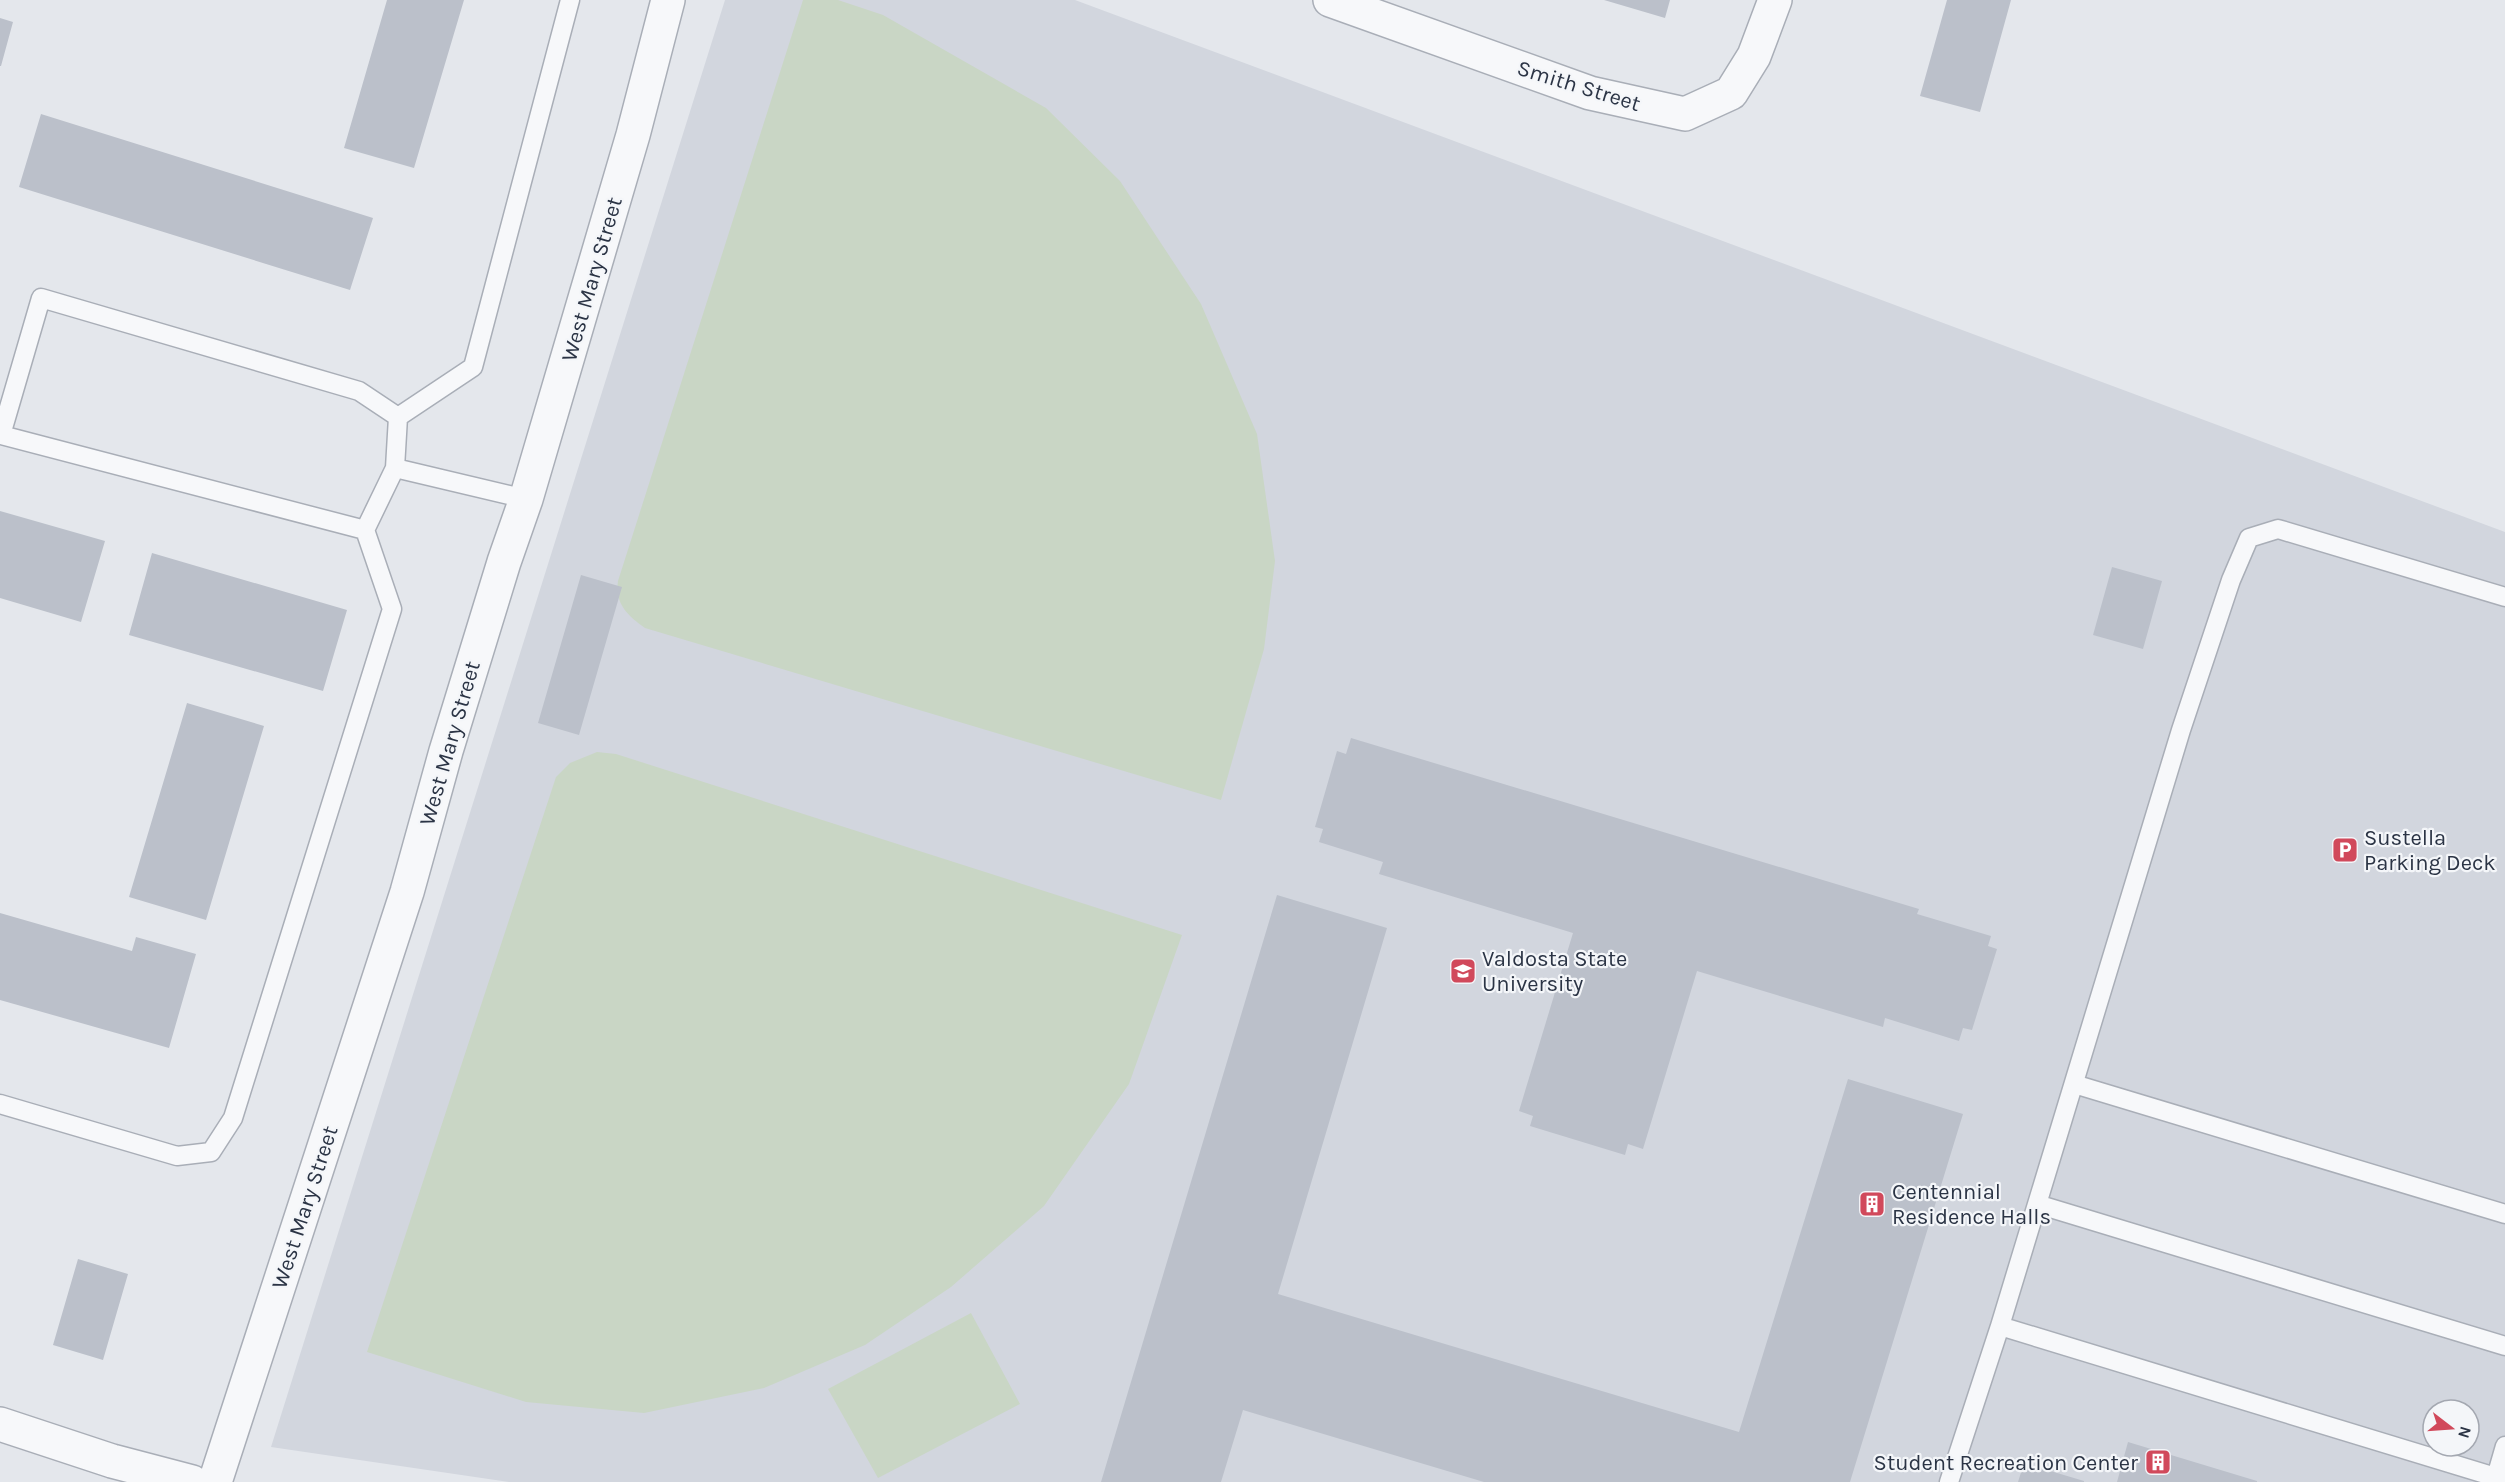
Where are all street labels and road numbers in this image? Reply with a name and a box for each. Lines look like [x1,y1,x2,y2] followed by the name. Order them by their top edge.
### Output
[1514,55,1644,117] street label: Smith Street
[556,194,628,365] street label: West Mary Street
[414,658,486,829] street label: West Mary Street
[266,1123,344,1292] street label: West Mary Street

